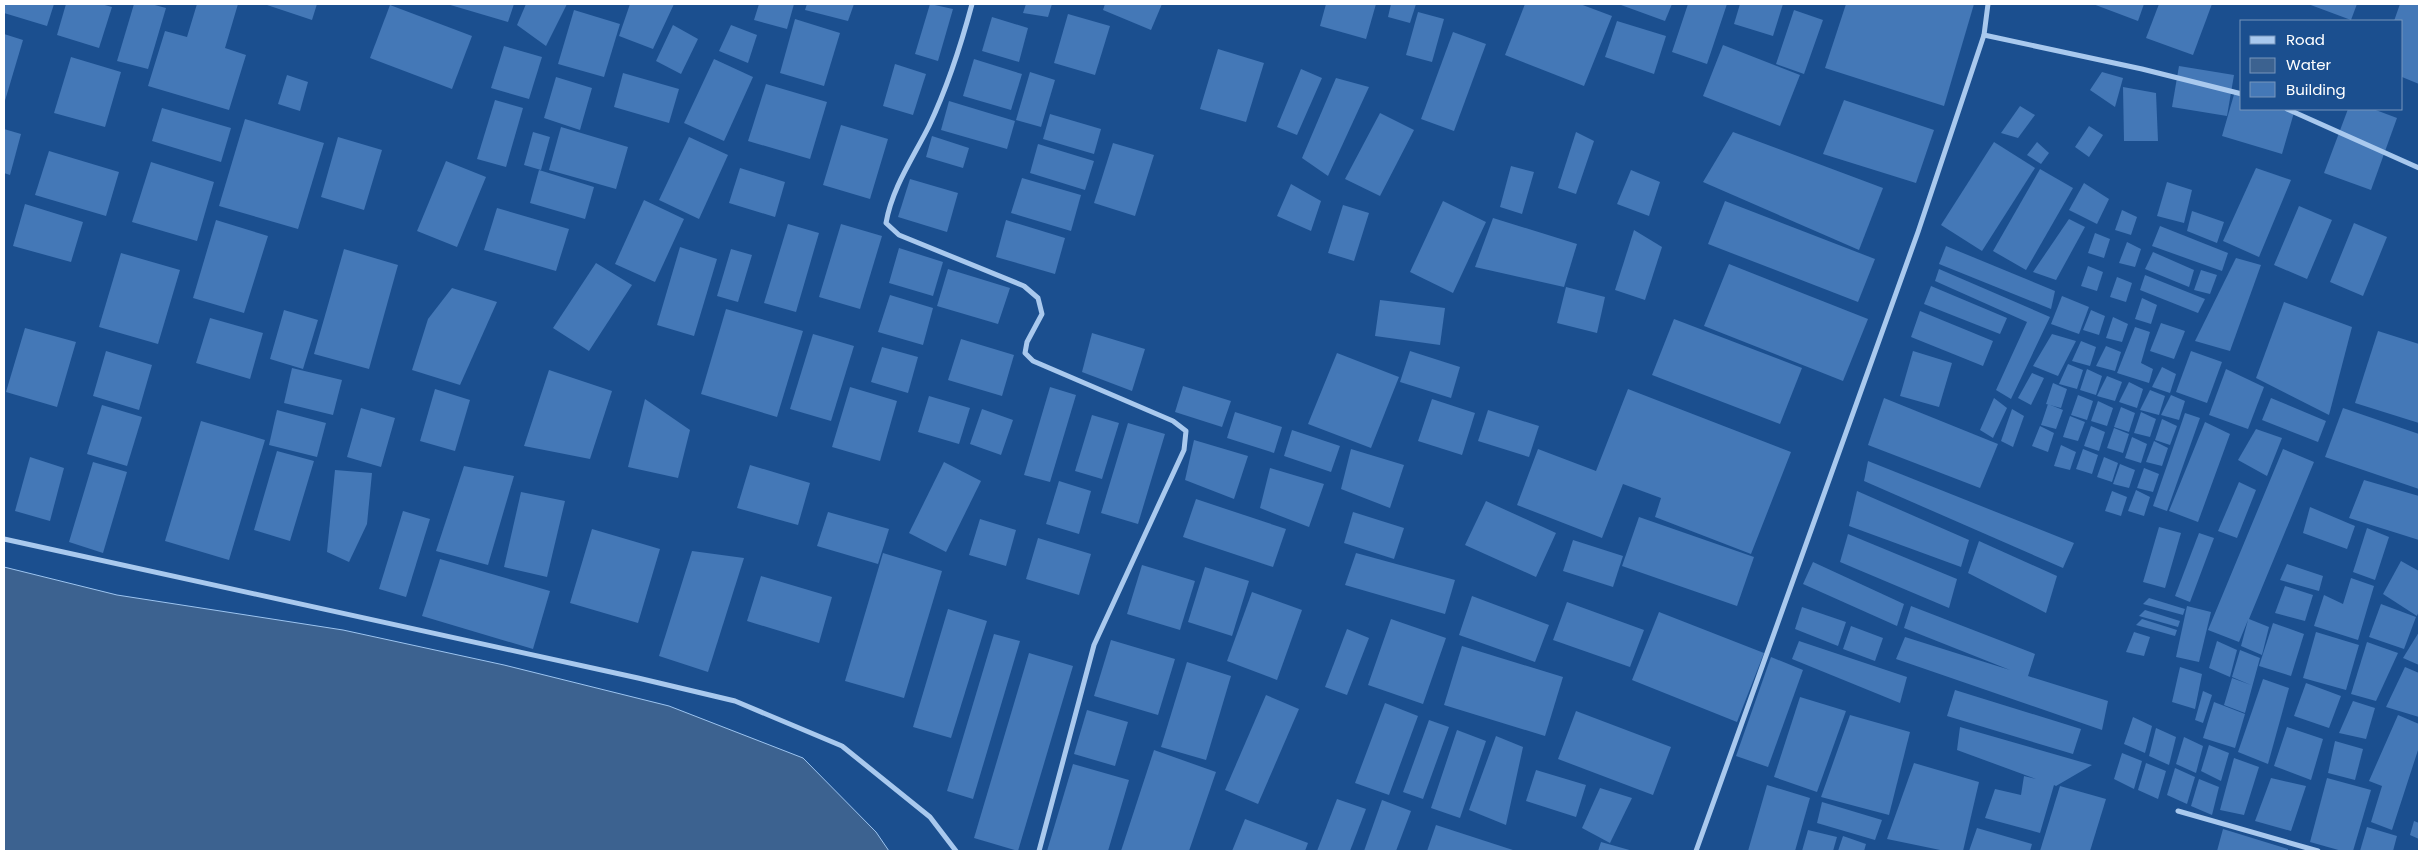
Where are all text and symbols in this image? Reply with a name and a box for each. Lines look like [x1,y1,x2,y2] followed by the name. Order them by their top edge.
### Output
[2240,20,2403,110] legend
[2286,29,2325,50] text: Road
[2286,54,2332,75] text: Water
[2286,79,2346,100] text: Building

